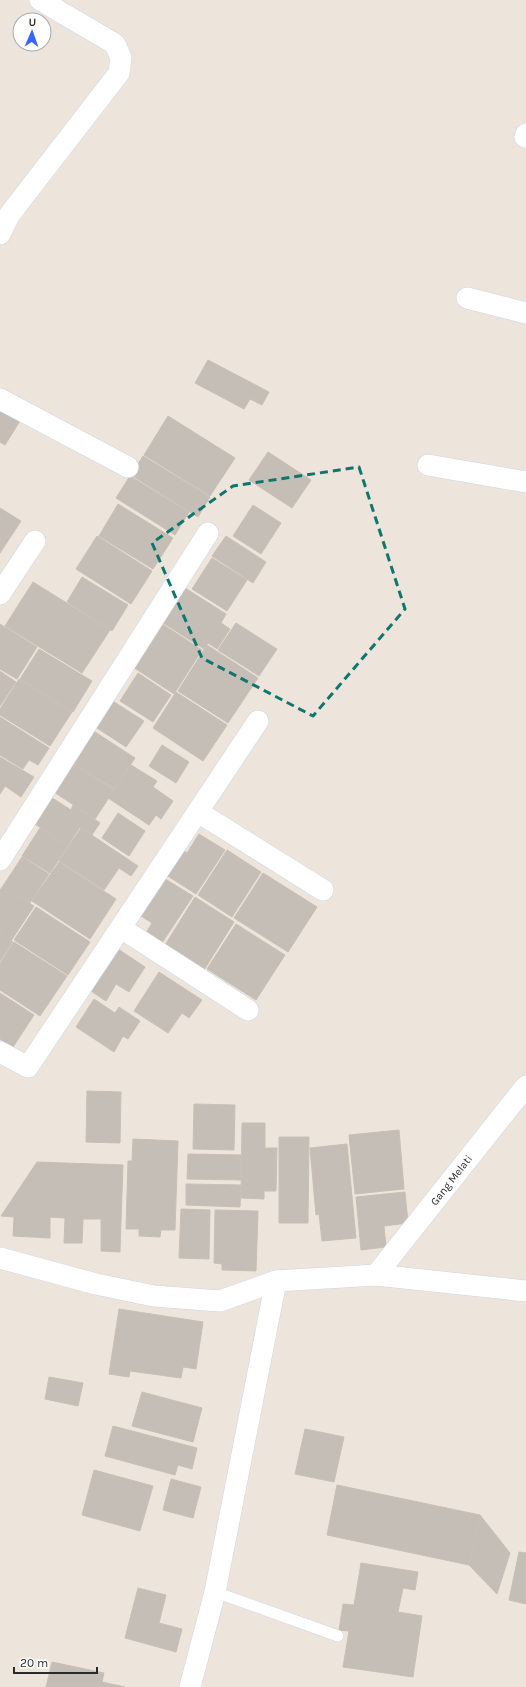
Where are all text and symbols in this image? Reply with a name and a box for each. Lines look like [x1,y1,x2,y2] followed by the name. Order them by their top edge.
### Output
[12,12,52,52] north arrow
[28,16,36,29] text: U
[428,1153,475,1208] street label: Gang Melati
[14,1649,97,1675] scale bar
[20,1656,48,1670] text: 20 m

